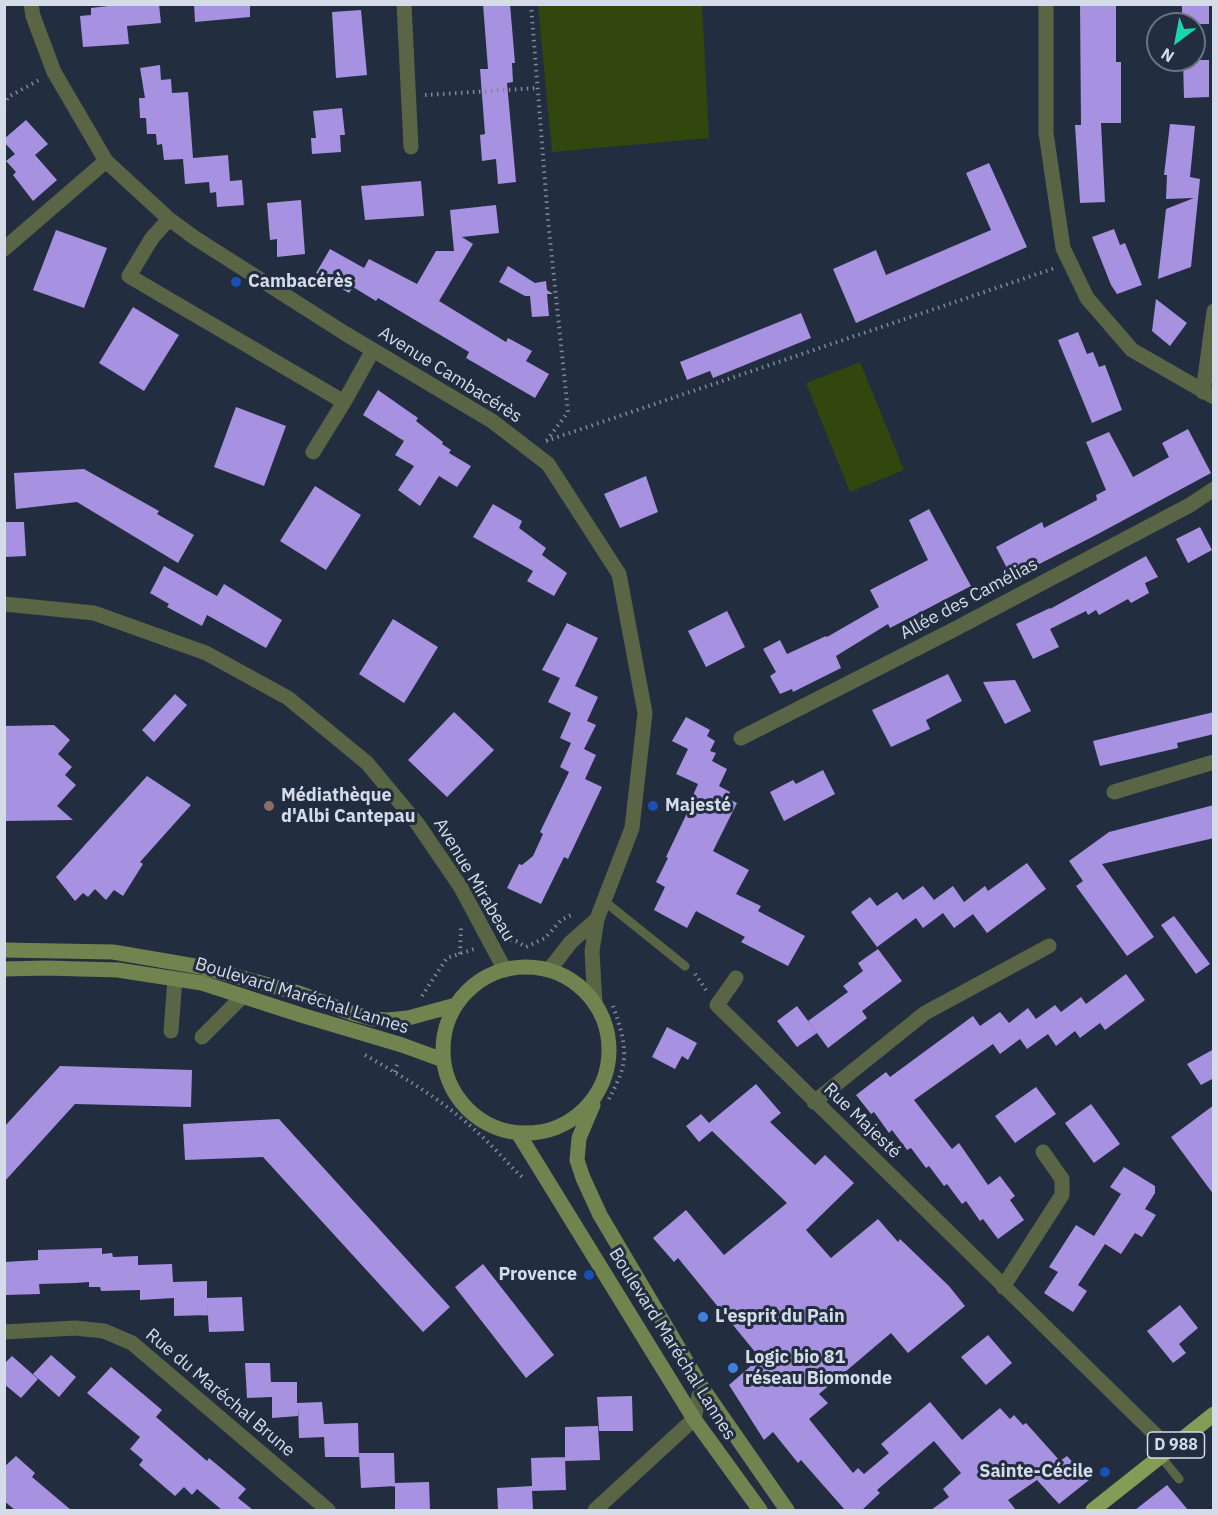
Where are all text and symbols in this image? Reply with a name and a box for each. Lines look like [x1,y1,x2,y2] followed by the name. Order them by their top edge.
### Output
[1146,12,1206,72] north arrow
[1157,44,1178,67] text: N
[248,271,353,293] place label: Cambacérès
[229,275,243,289] marker: Cambacérès
[374,322,526,428] street label: Avenue Cambacérès
[896,554,1042,644] street label: Allée des Camélias
[281,785,416,828] place label: Médiathèque d'Albi Cantepau
[665,795,731,817] place label: Majesté
[262,799,276,813] marker: Médiathèque d'Albi Cantepau
[646,799,660,813] marker: Majesté
[429,815,519,945] street label: Avenue Mirabeau
[192,953,412,1039] street label: Boulevard Maréchal Lannes
[819,1079,905,1163] street label: Rue Majesté
[604,1244,740,1444] street label: Boulevard Maréchal Lannes
[498,1264,577,1286] place label: Provence
[582,1268,596,1282] marker: Provence
[715,1306,845,1328] place label: L'esprit du Pain
[696,1310,710,1324] marker: L'esprit du Pain
[141,1324,299,1462] street label: Rue du Maréchal Brune
[745,1347,892,1390] place label: Logic bio 81 réseau Biomonde
[726,1361,740,1375] marker: Logic bio 81 réseau Biomonde
[1148,1432,1204,1458] road number: D 988
[979,1461,1093,1483] place label: Sainte-Cécile
[1098,1465,1112,1479] marker: Sainte-Cécile

